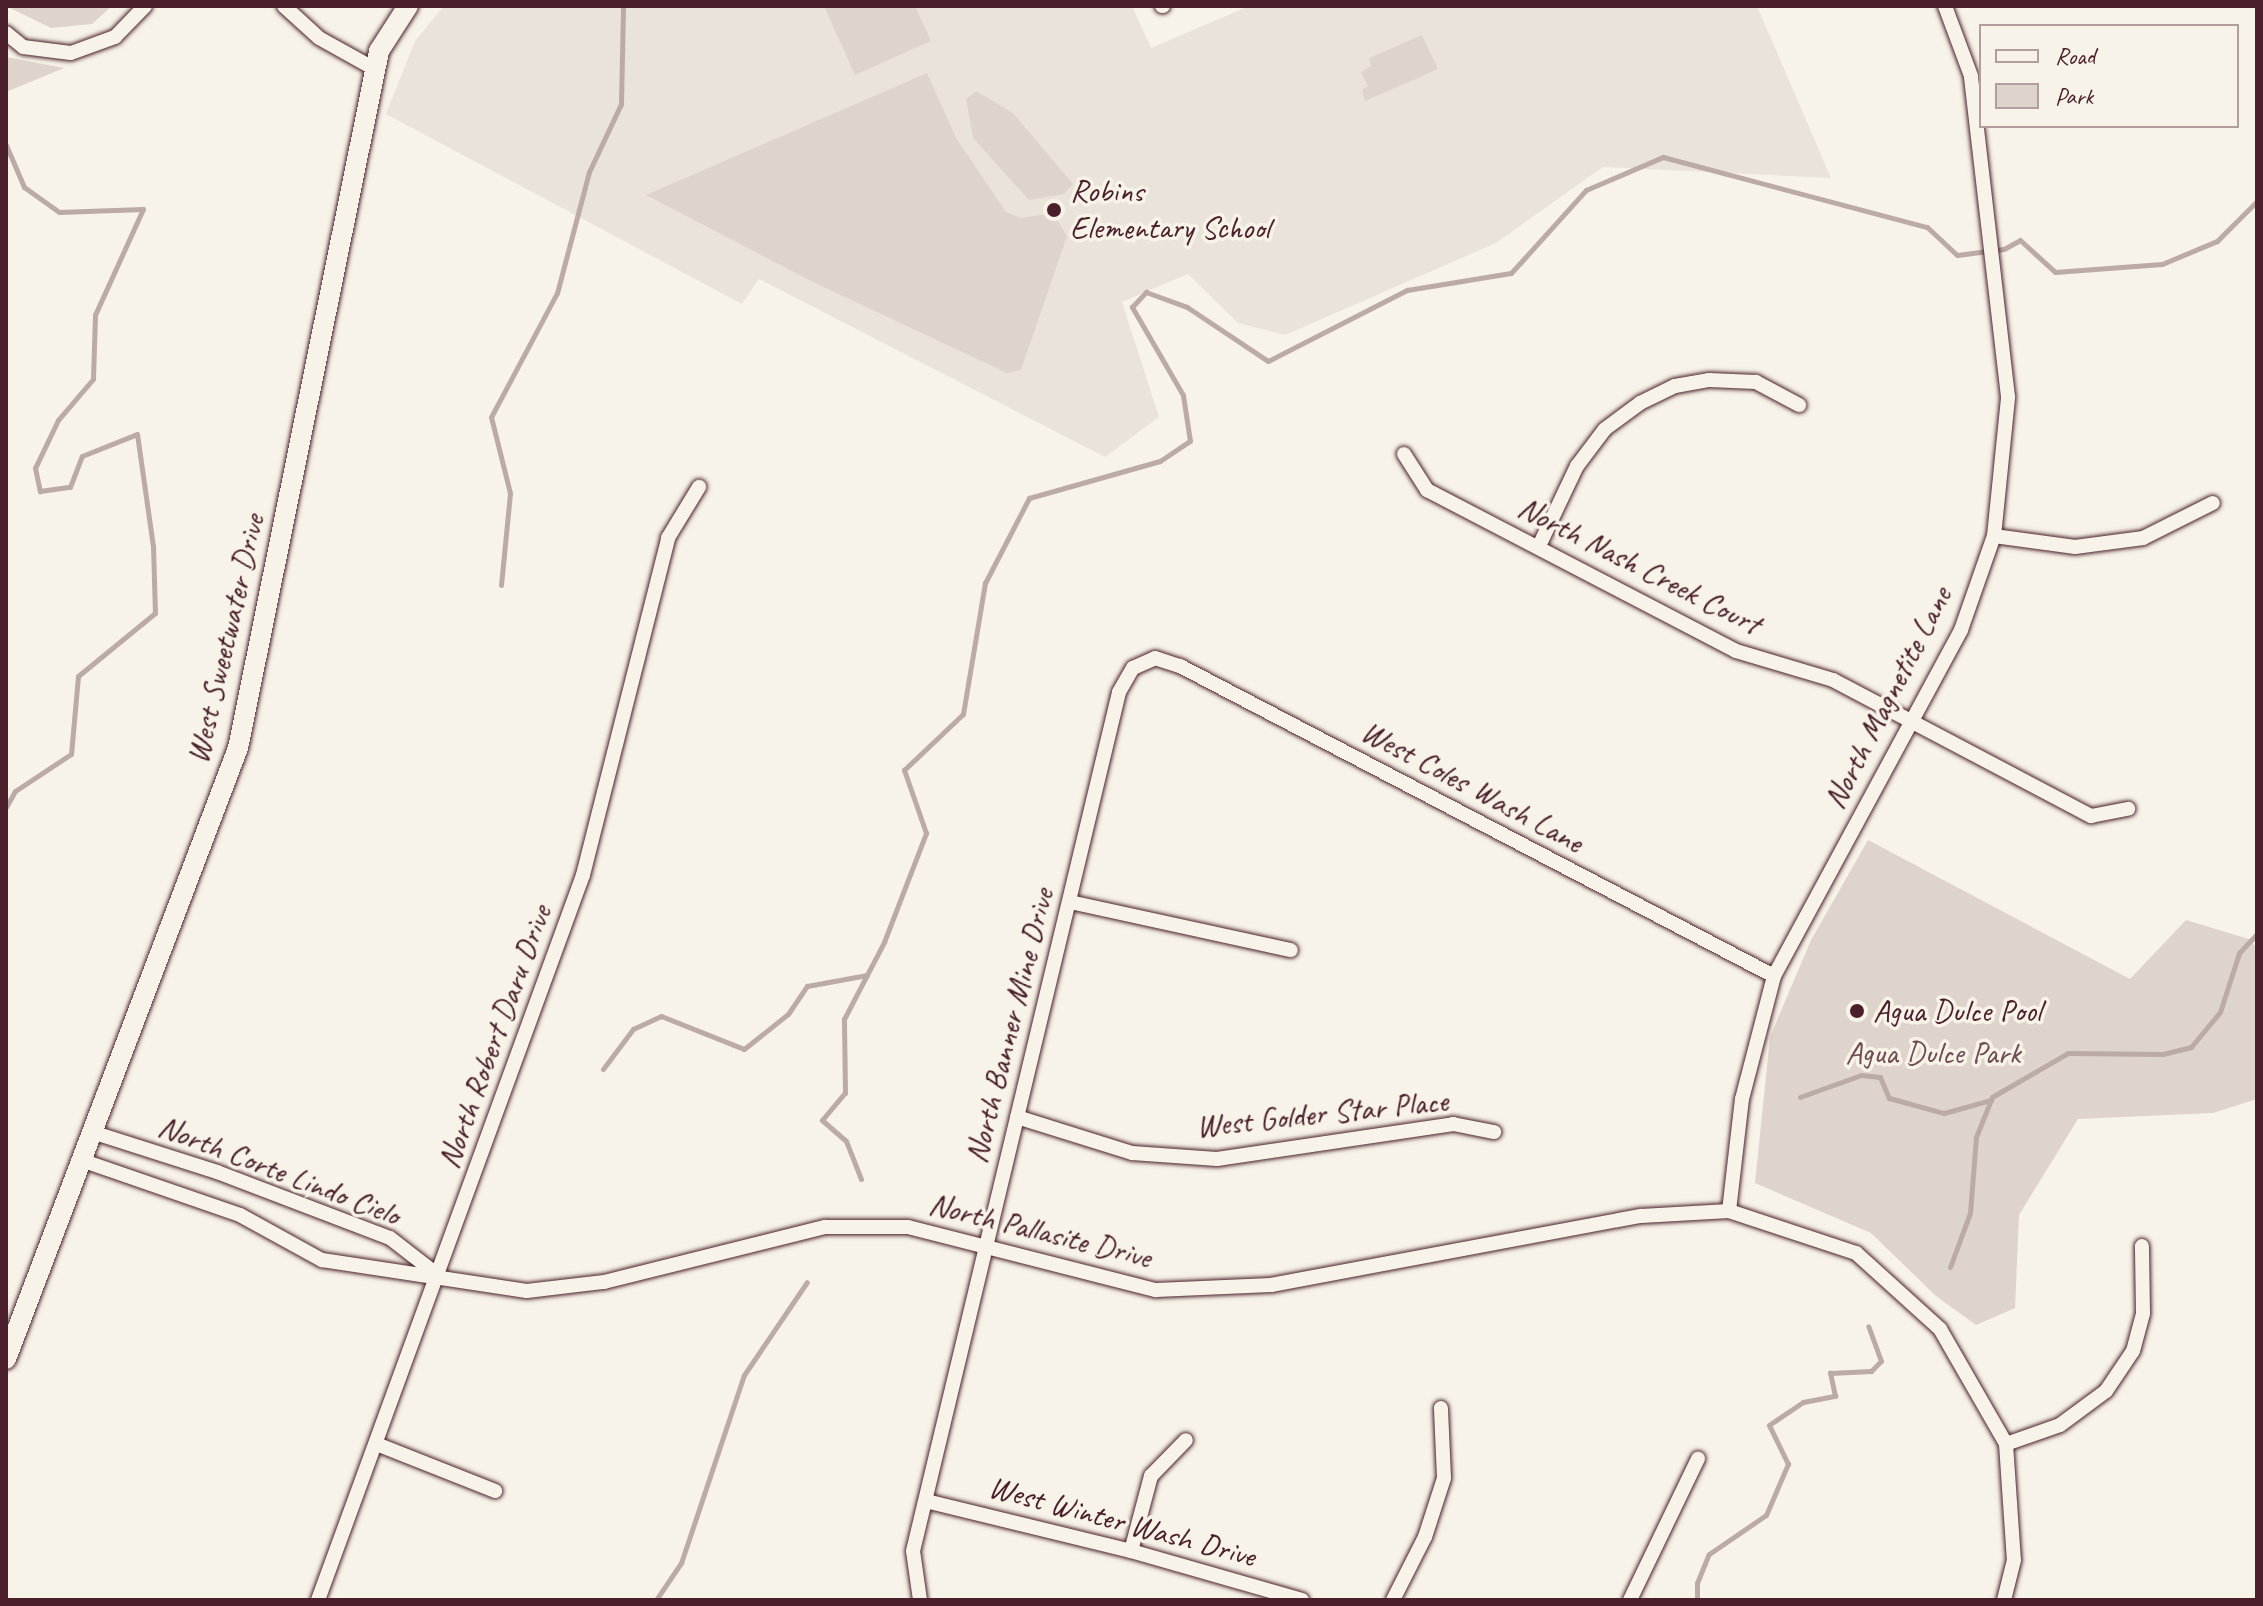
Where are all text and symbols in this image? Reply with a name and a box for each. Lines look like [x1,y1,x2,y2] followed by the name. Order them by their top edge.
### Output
[1979,24,2239,128] legend
[2055,41,2095,71] text: Road
[2055,81,2093,111] text: Park
[1070,173,1270,248] place label: Robins Elementary School
[1045,201,1063,219] marker: Robins Elementary School
[1511,488,1767,644] street label: North Nash Creek Court
[179,511,273,767] street label: West Sweetwater Drive
[1815,580,1961,816] street label: North Magnetite Lane
[1354,712,1590,862] street label: West Coles Wash Lane
[957,884,1063,1168] street label: North Banner Mine Drive
[429,900,561,1174] street label: North Robert Daru Drive
[1873,992,2040,1030] place label: Agua Dulce Pool
[1848,1002,1866,1020] marker: Agua Dulce Pool
[1845,1034,2021,1072] park label: Agua Dulce Park
[1194,1082,1450,1146] street label: West Golder Star Place
[153,1107,405,1235] street label: North Corte Lindo Cielo
[924,1185,1156,1277] street label: North Pallasite Drive
[984,1468,1260,1576] street label: West Winter Wash Drive

